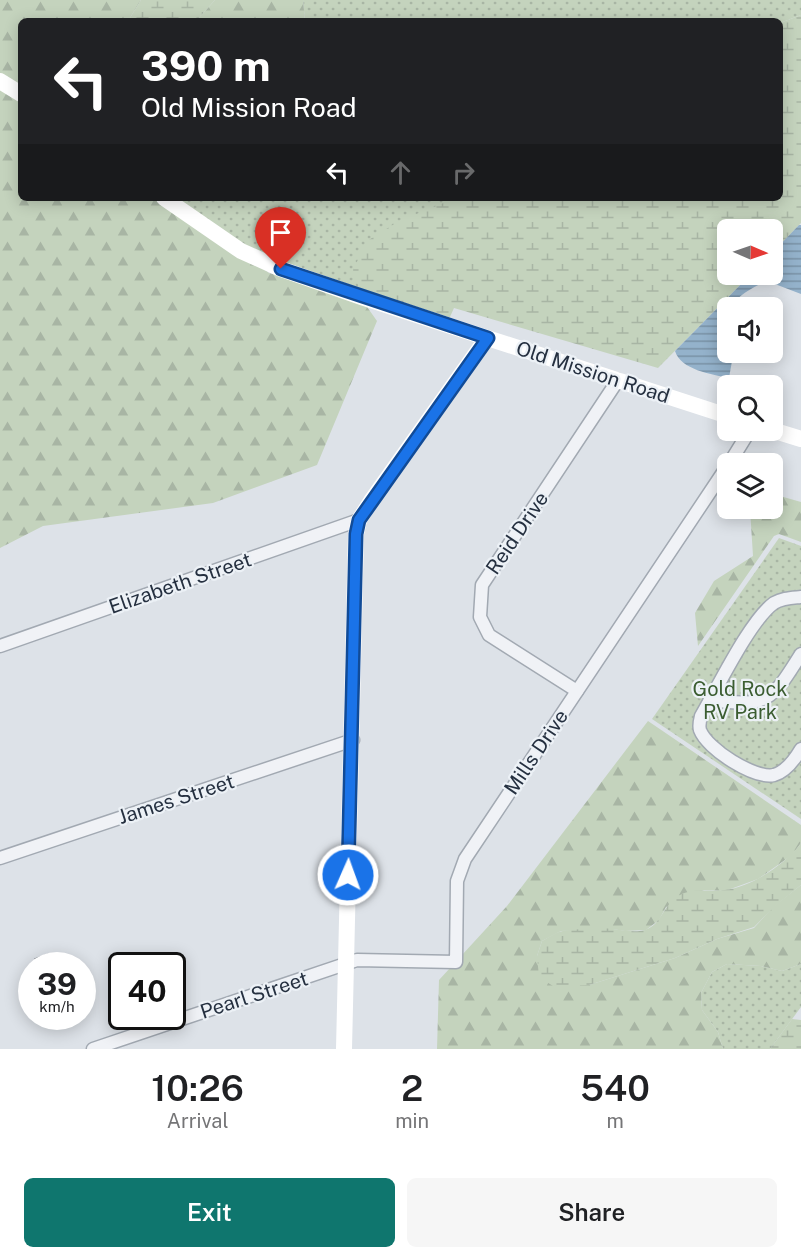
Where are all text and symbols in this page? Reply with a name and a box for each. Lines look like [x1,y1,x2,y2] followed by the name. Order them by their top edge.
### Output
[141,41,271,90] text: 390 m
[42,42,120,120] icon: left
[141,91,357,123] text: Old Mission Road
[321,156,354,189] icon: left
[384,156,417,189] icon: ahead
[447,156,480,189] icon: right
[255,207,306,269] pin
[264,216,297,249] icon: arrive
[717,219,783,285] north arrow
[717,219,783,519] map controls
[717,297,783,363] button: sound
[513,336,673,408] street label: Old Mission Road
[717,375,783,441] button: search
[717,453,783,519] button: layers
[481,487,553,579] street label: Reid Drive
[106,547,254,619] street label: Elizabeth Street
[693,677,787,724] park label: Gold Rock RV Park
[499,705,573,799] street label: Mills Drive
[115,769,237,829] street label: James Street
[316,843,380,907] position arrow
[108,952,186,1030] speed limit sign: 40
[37,966,77,1002] text: 39
[197,966,311,1024] street label: Pearl Street
[39,998,75,1015] text: km/h
[151,1067,244,1109] text: 10:26
[401,1067,423,1109] text: 2
[580,1067,650,1109] text: 540
[167,1109,228,1133] text: Arrival
[395,1109,429,1133] text: min
[606,1109,624,1133] text: m
[24,1178,395,1247] button: Exit
[407,1178,777,1247] button: Share

